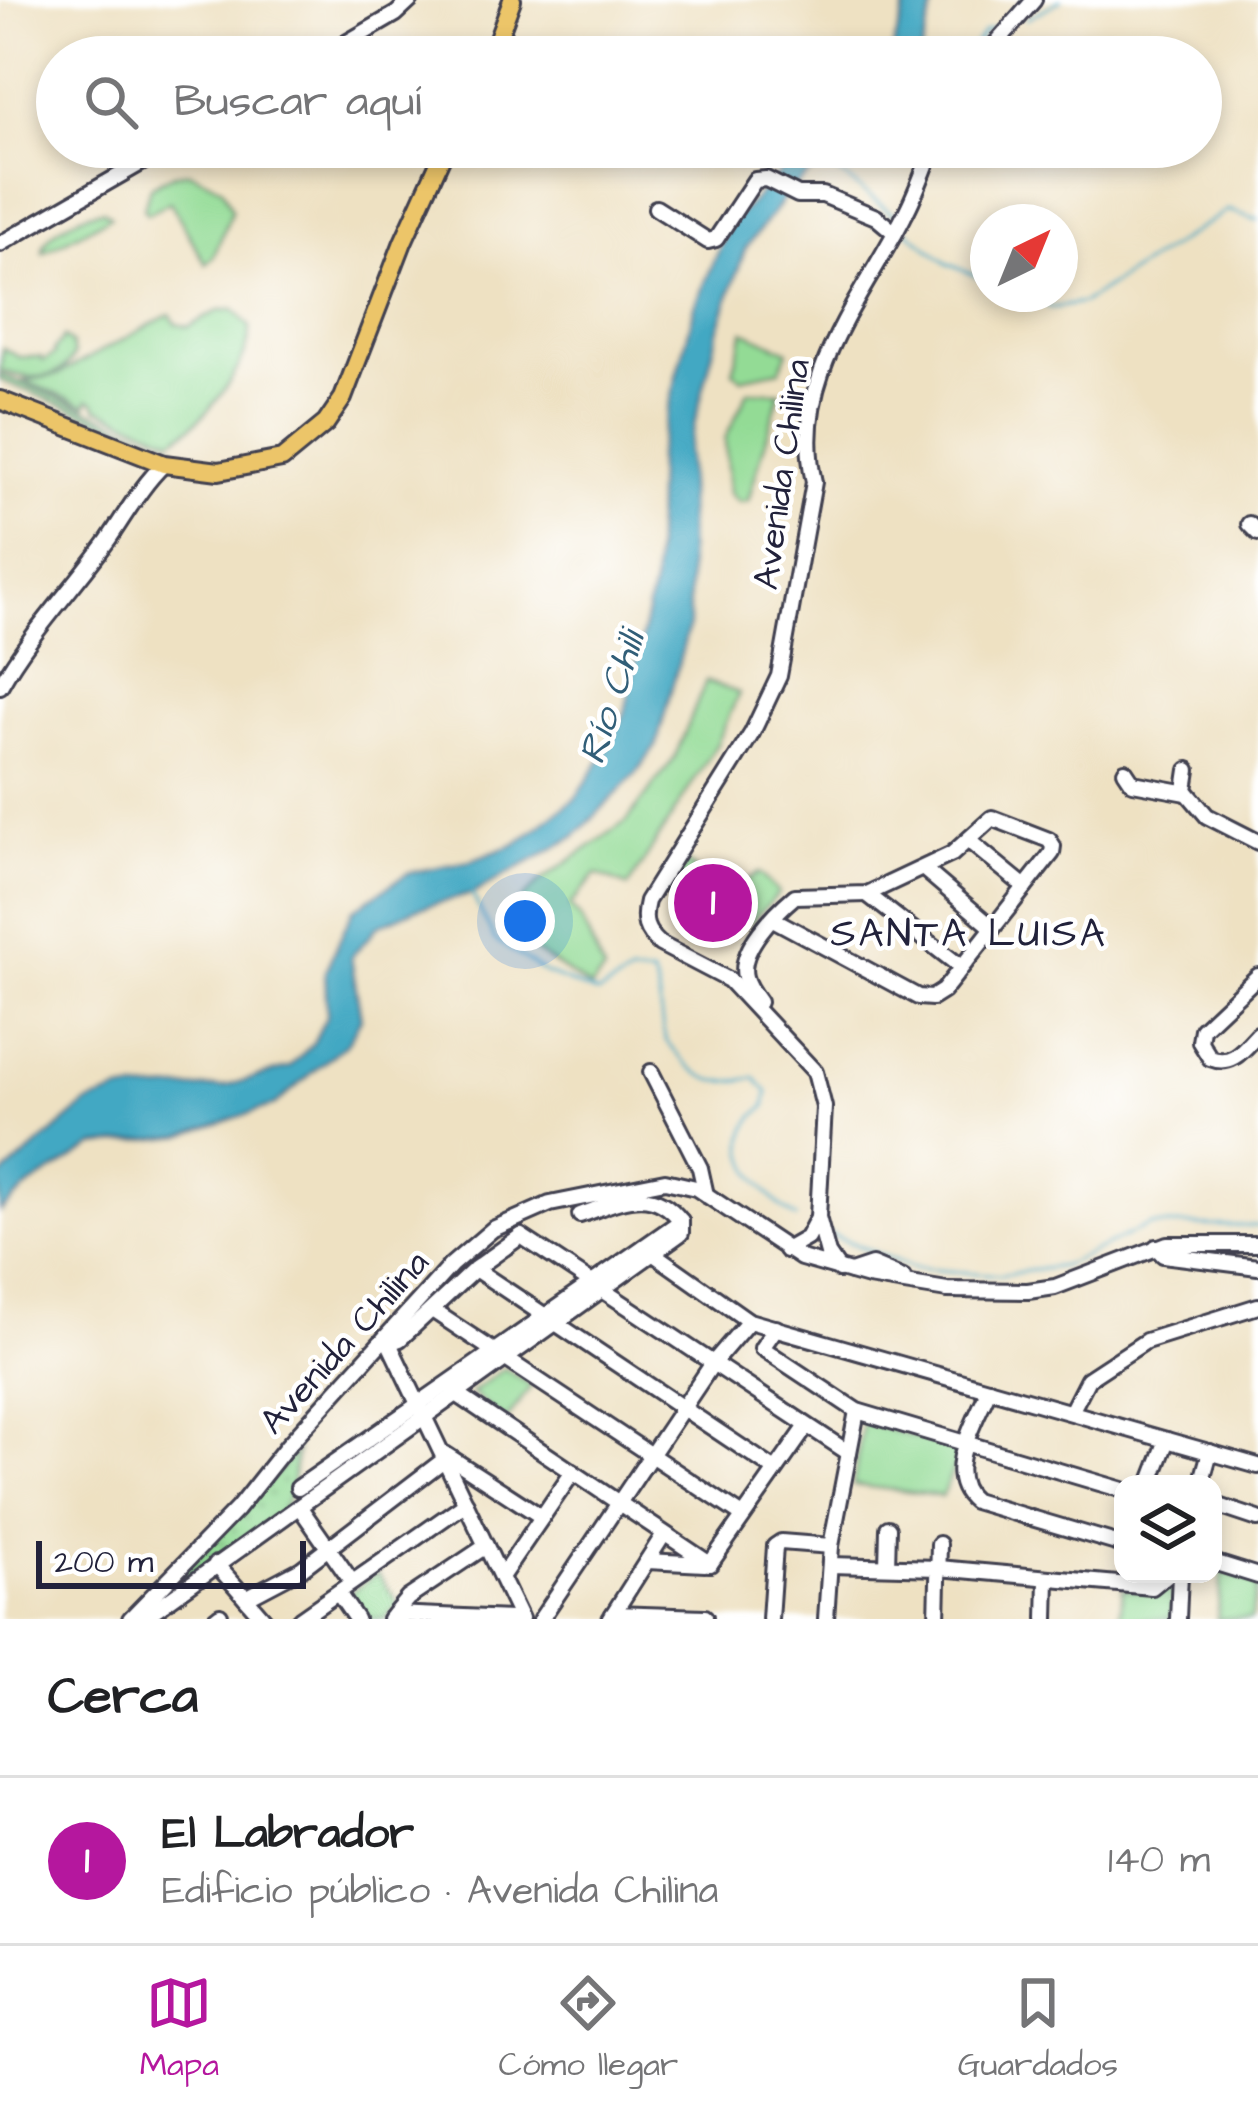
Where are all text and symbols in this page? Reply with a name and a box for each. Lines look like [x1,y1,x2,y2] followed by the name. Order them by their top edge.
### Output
[36,36,1222,168] search box
[78,69,144,135] icon: search
[174,71,421,133] text: Buscar aquí
[970,204,1078,312] north arrow
[741,356,824,593] street label: Avenida Chilina
[566,620,661,771] water label: Río Chili
[674,858,752,948] pin: 1
[495,891,555,951] your location
[830,908,1108,962] district label: SANTA LUISA
[248,1239,441,1446] street label: Avenida Chilina
[1114,1475,1222,1583] map controls
[1114,1475,1222,1583] button: layers
[36,1535,306,1588] scale bar
[54,1539,153,1585] text: 200 m
[48,1662,198,1733] text: Cerca
[162,1803,414,1865] text: El Labrador
[85,1834,90,1888] text: 1
[1108,1834,1210,1888] text: 140 m
[162,1865,718,1919] text: Edificio público · Avenida Chilina
[140,1970,219,2088] tab: Mapa
[499,1970,678,2088] tab: Cómo llegar
[958,1970,1118,2088] tab: Guardados

